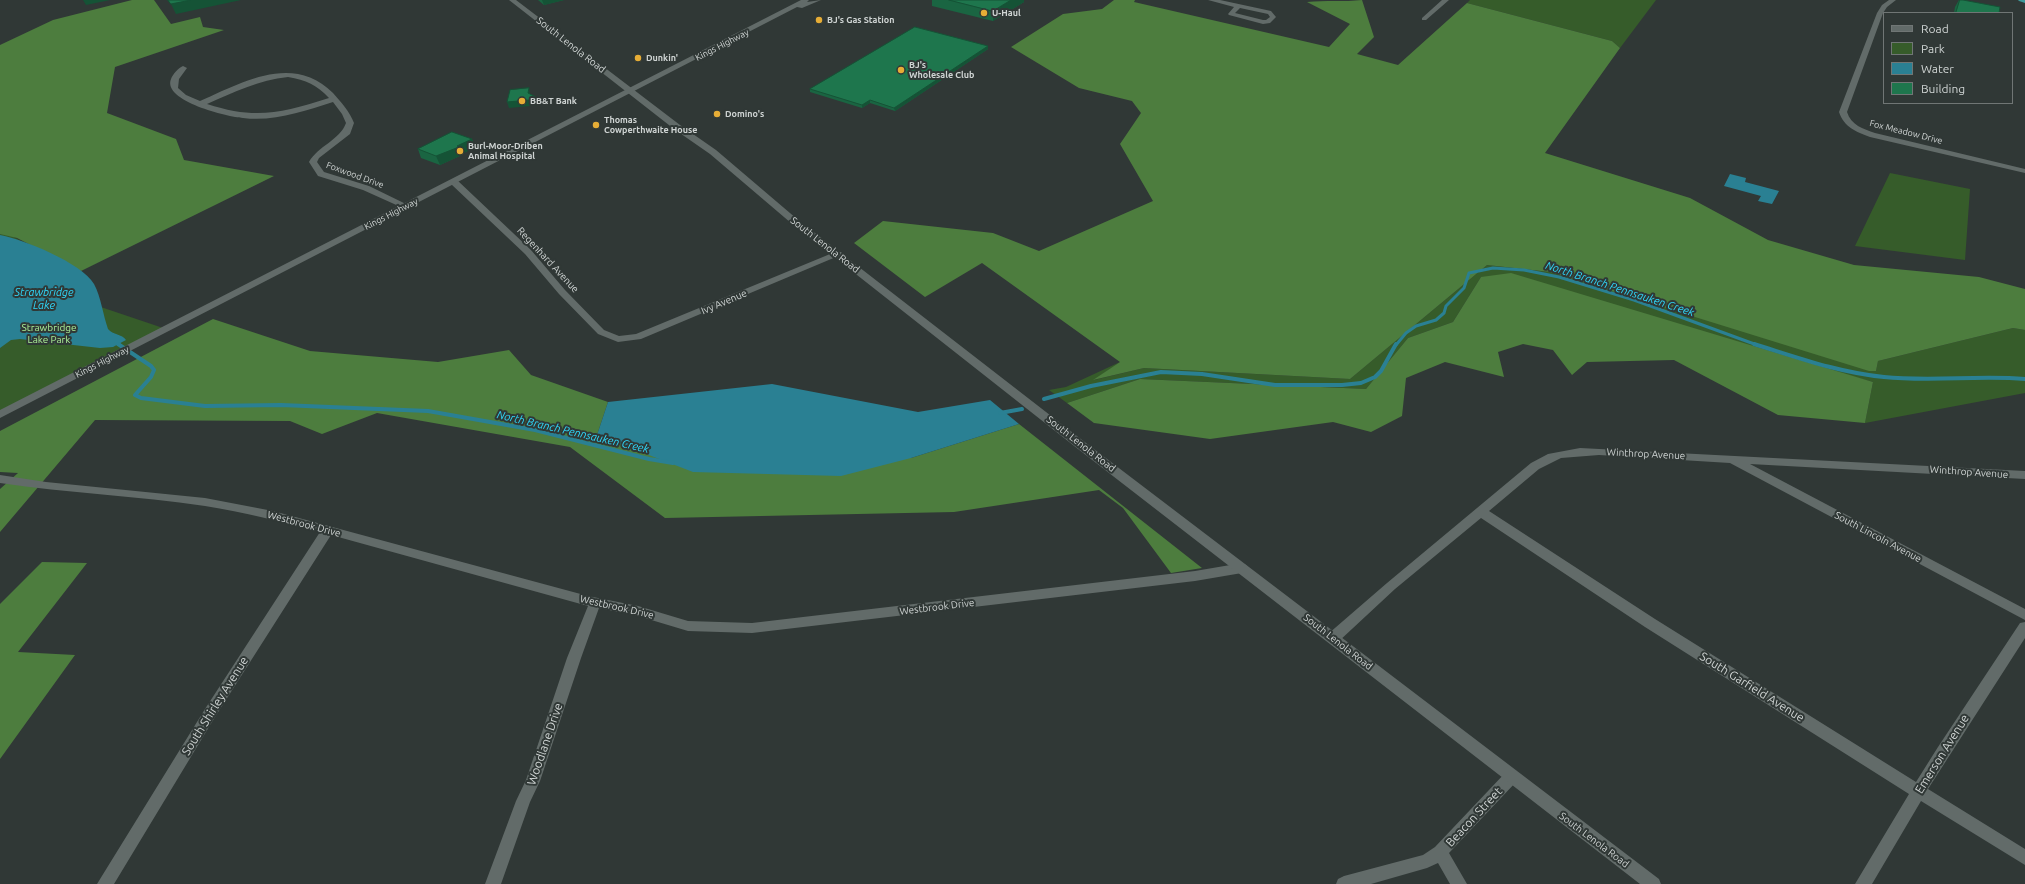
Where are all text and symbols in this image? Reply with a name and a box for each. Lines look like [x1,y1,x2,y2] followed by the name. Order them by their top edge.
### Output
[979,8,989,18] marker: U-Haul
[992,8,1021,18] place label: U-Haul
[1883,12,2013,104] legend
[534,14,608,76] street label: South Lenola Road
[814,15,824,25] marker: BJ's Gas Station
[827,15,895,25] place label: BJ's Gas Station
[1921,22,1949,35] text: Road
[693,27,751,63] street label: Kings Highway
[1921,42,1945,55] text: Park
[633,53,643,63] marker: Dunkin'
[646,53,678,63] place label: Dunkin'
[909,60,974,81] place label: BJ's Wholesale Club
[1921,62,1954,75] text: Water
[896,65,906,75] marker: BJ's Wholesale Club
[1921,82,1965,95] text: Building
[517,96,527,106] marker: BB&T Bank
[530,96,577,106] place label: BB&T Bank
[712,109,722,119] marker: Domino's
[725,109,764,119] place label: Domino's
[604,115,697,136] place label: Thomas Cowperthwaite House
[1868,118,1944,146] street label: Fox Meadow Drive
[591,120,601,130] marker: Thomas Cowperthwaite House
[468,141,543,162] place label: Burl-Moor-Driben Animal Hospital
[455,146,465,156] marker: Burl-Moor-Driben Animal Hospital
[325,160,385,190] street label: Foxwood Drive
[362,196,420,232] street label: Kings Highway
[788,214,862,276] street label: South Lenola Road
[515,225,581,295] street label: Regenhard Avenue
[1544,259,1696,319] water label: North Branch Pennsauken Creek
[14,285,74,311] water label: Strawbridge Lake
[699,287,749,317] street label: Ivy Avenue
[21,322,77,346] park label: Strawbridge Lake Park
[73,344,131,380] street label: Kings Highway
[496,408,650,456] water label: North Branch Pennsauken Creek
[1044,413,1118,475] street label: South Lenola Road
[1606,446,1686,462] street label: Winthrop Avenue
[1929,463,2009,481] street label: Winthrop Avenue
[266,508,342,540] street label: Westbrook Drive
[1832,509,1924,565] street label: South Lincoln Avenue
[579,593,655,621] street label: Westbrook Drive
[899,596,975,618] street label: Westbrook Drive
[1301,611,1375,673] street label: South Lenola Road
[1697,649,1807,725] street label: South Garfield Avenue
[179,654,251,758] street label: South Shirley Avenue
[524,701,566,787] street label: Woodlane Drive
[1912,712,1972,796] street label: Emerson Avenue
[1443,784,1505,850] street label: Beacon Street
[1557,810,1631,870] street label: South Lenola Road

